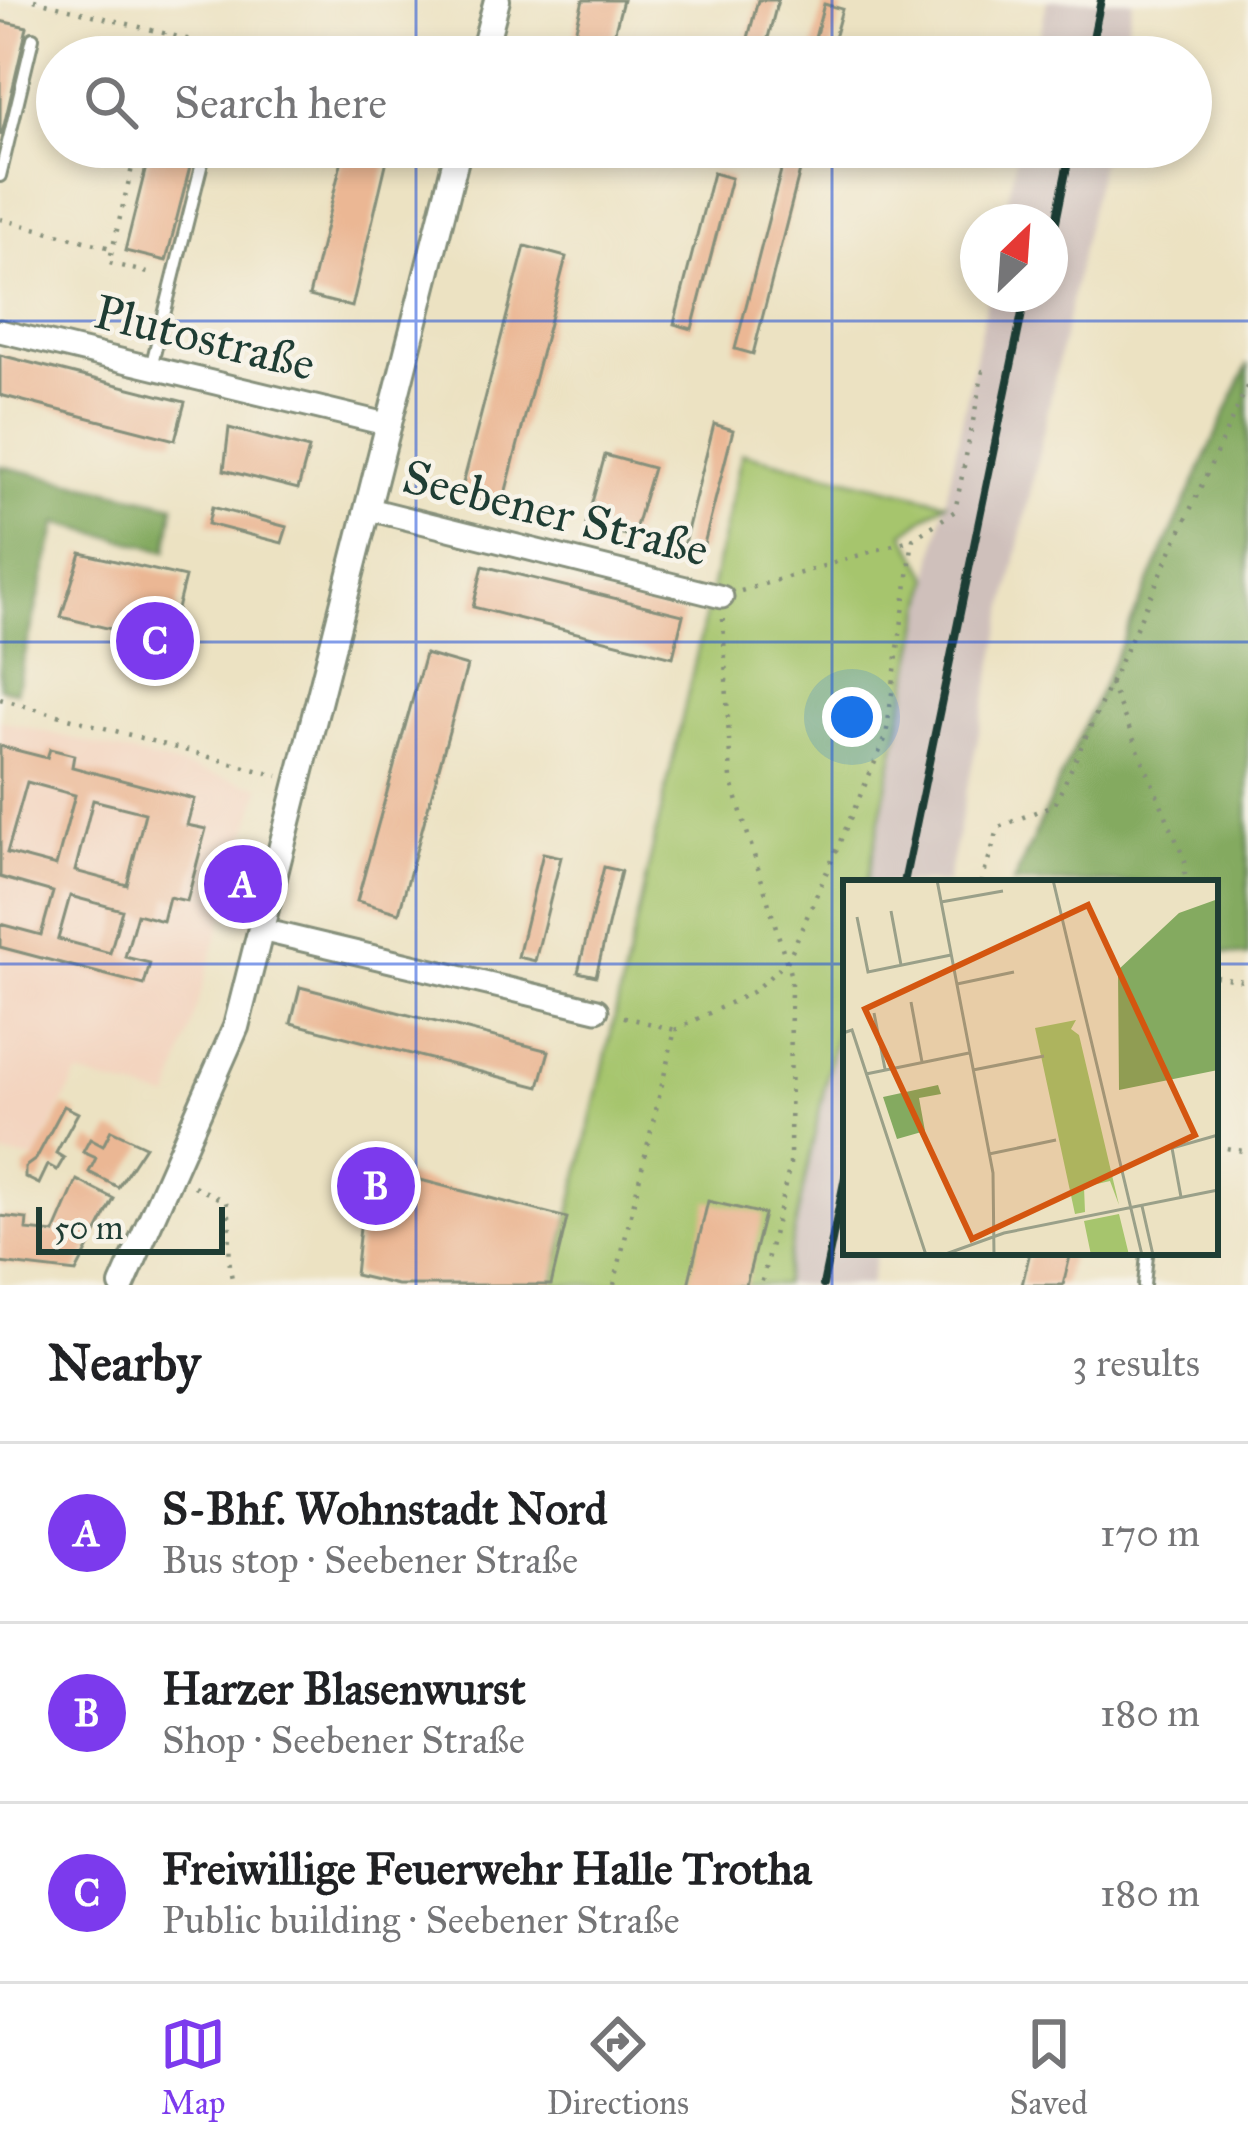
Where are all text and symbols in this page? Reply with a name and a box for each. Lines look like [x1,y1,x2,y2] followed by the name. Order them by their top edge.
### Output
[36,36,1212,168] search box
[78,69,144,135] icon: search
[174,75,387,130] text: Search here
[960,204,1068,312] north arrow
[89,282,321,393] street label: Plutostraße
[397,446,715,579] street label: Seebener Straße
[116,596,194,686] pin: C
[822,687,882,747] your location
[204,839,282,929] pin: A
[843,880,1218,1255] inset map
[337,1141,415,1231] pin: B
[36,1201,225,1254] scale bar
[54,1208,123,1248] text: 50 m
[48,1332,200,1394] text: Nearby
[1072,1339,1200,1387] text: 3 results
[162,1481,607,1536] text: S-Bhf. Wohnstadt Nord
[74,1509,100,1557] text: A
[1100,1509,1200,1557] text: 170 m
[162,1536,578,1584] text: Bus stop · Seebener Straße
[162,1661,526,1716] text: Harzer Blasenwurst
[74,1689,100,1737] text: B
[1100,1689,1200,1737] text: 180 m
[162,1716,525,1764] text: Shop · Seebener Straße
[162,1841,812,1896] text: Freiwillige Feuerwehr Halle Trotha
[74,1869,100,1917] text: C
[1100,1869,1200,1917] text: 180 m
[162,1896,680,1944] text: Public building · Seebener Straße
[160,2011,226,2123] tab: Map
[547,2011,689,2123] tab: Directions
[1009,2011,1088,2123] tab: Saved

